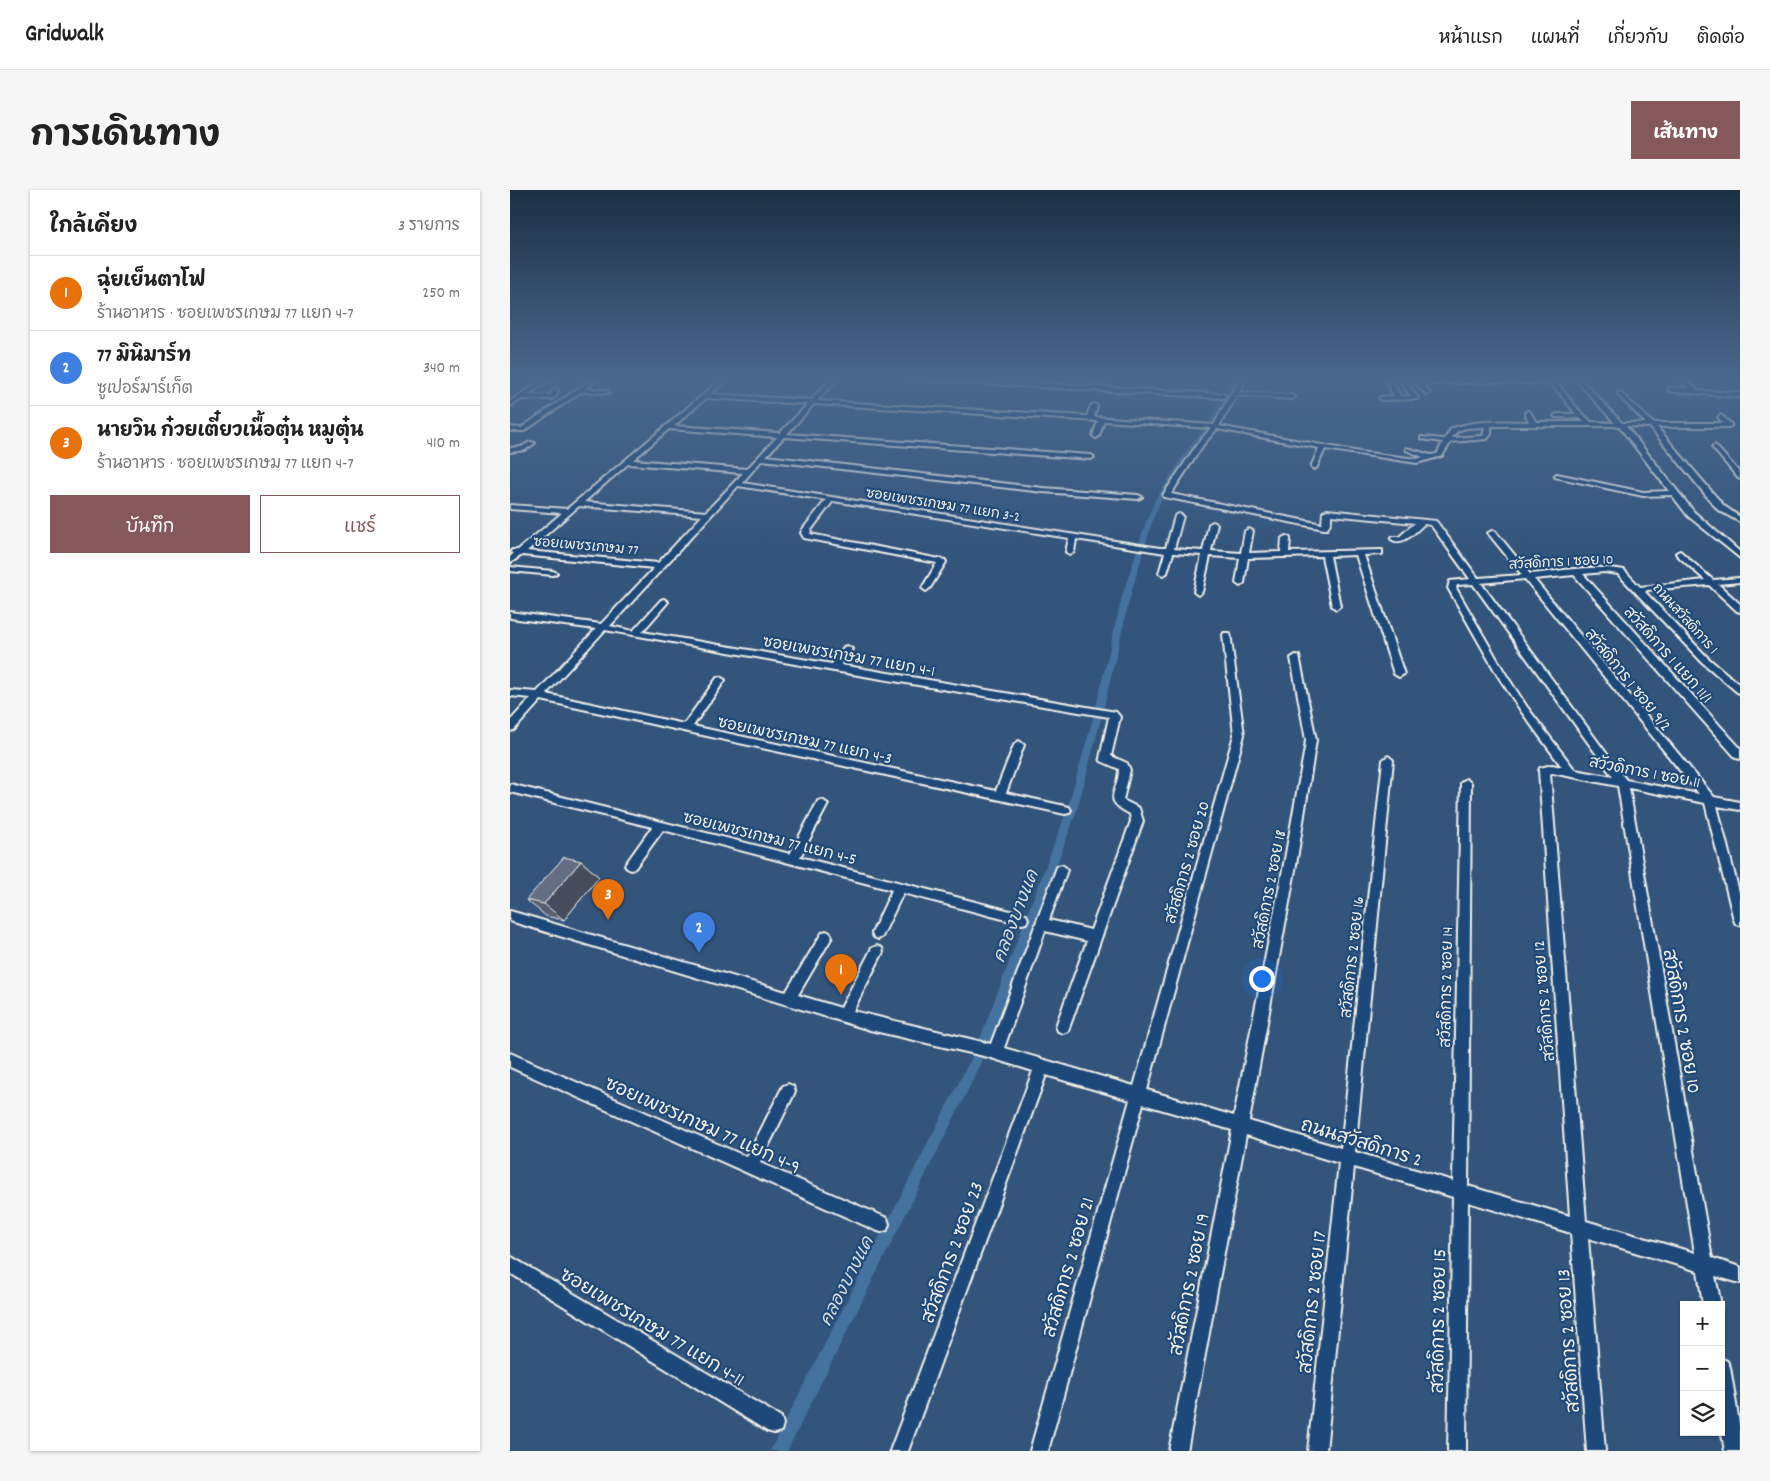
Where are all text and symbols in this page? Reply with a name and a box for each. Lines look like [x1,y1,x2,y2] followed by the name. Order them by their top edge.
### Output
[25,18,104,52] text: Gridwalk
[1439,27,1503,52] text: หน้าแรก
[1531,27,1579,52] text: แผนที่
[1607,27,1669,52] text: เกี่ยวกับ
[1697,27,1745,52] text: ติดต่อ
[1631,101,1740,159] button: เส้นทาง
[30,113,220,163] text: การเดินทาง
[50,213,137,243] text: ใกล้เคียง
[398,215,460,238] text: 3 รายการ
[97,269,206,296] text: ฉุ่ยเย็นตาโฟ
[64,282,68,305] text: 1
[422,282,460,305] text: 250 m
[97,303,354,326] text: ร้านอาหาร · ซอยเพชรเกษม 77 แยก 4-7
[97,344,191,371] text: 77 มินิมาร์ท
[63,357,70,380] text: 2
[423,357,460,380] text: 340 m
[97,378,193,401] text: ซูเปอร์มาร์เก็ต
[97,419,364,446] text: นายวิน ก๋วยเตี๋ยวเนื้อตุ๋น หมูตุ๋น
[62,432,70,455] text: 3
[426,432,460,455] text: 410 m
[97,453,354,476] text: ร้านอาหาร · ซอยเพชรเกษม 77 แยก 4-7
[864,484,1021,528] street label: ซอยเพชรเกษม 77 แยก 3-2
[50,495,250,553] button: บันทึก
[260,495,460,553] button: แชร์
[532,532,639,562] street label: ซอยเพชรเกษม 77
[1508,550,1614,576] street label: สวัสดิการ 1 ซอย 10
[1647,579,1722,659] street label: ถนนสวัสดิการ 1
[1617,601,1718,709] street label: สวัสดิการ 1 แยก 11/1
[1578,624,1677,737] street label: สวัสดิการ 1 ซอย 9/2
[761,631,936,684] street label: ซอยเพชรเกษม 77 แยก 4-1
[715,712,894,771] street label: ซอยเพชรเกษม 77 แยก 4-3
[1587,750,1702,796] street label: สวัวดิการ 1 ซอย 11
[1159,798,1217,927] street label: สวัสดิการ 2 ซอย 20
[680,807,859,872] street label: ซอยเพชรเกษม 77 แยก 4-5
[1247,828,1293,951] street label: สวัสดิการ 2 ซอย 18
[988,866,1047,967] water label: คลองบางแค
[592,879,624,920] pin: 3
[1335,895,1371,1019] street label: สวัสดิการ 2 ซอย 16
[683,912,715,953] pin: 2
[1434,926,1460,1048] street label: สวัสดิการ 2 ซอย 14
[1528,939,1562,1062] street label: สวัสดิการ 2 ซอย 12
[1654,947,1706,1096] street label: สวัสดิการ 2 ซอย 10
[825,954,857,995] pin: 1
[1249,966,1275,992] your location
[599,1072,804,1183] street label: ซอยเพชรเกษม 77 แยก 4-9
[1297,1113,1425,1176] street label: ถนนสวัสดิการ 2
[916,1179,992,1328] street label: สวัสดิการ 2 ซอย 23
[1038,1195,1103,1341] street label: สวัสดิการ 2 ซอย 21
[1164,1211,1218,1358] street label: สวัสดิการ 2 ซอย 19
[1294,1230,1335,1375] street label: สวัสดิการ 2 ซอย 17
[815,1232,882,1331] water label: คลองบางแค
[1426,1248,1455,1394] street label: สวัสดิการ 2 ซอย 15
[554,1263,749,1395] street label: ซอยเพชรเกษม 77 แยก 4-11
[1552,1268,1589,1414] street label: สวัสดิการ 2 ซอย 13
[1680,1301,1725,1436] map controls
[1680,1301,1725,1346] button: +
[1680,1346,1725,1391] button: −
[1680,1391,1725,1436] button: layers

